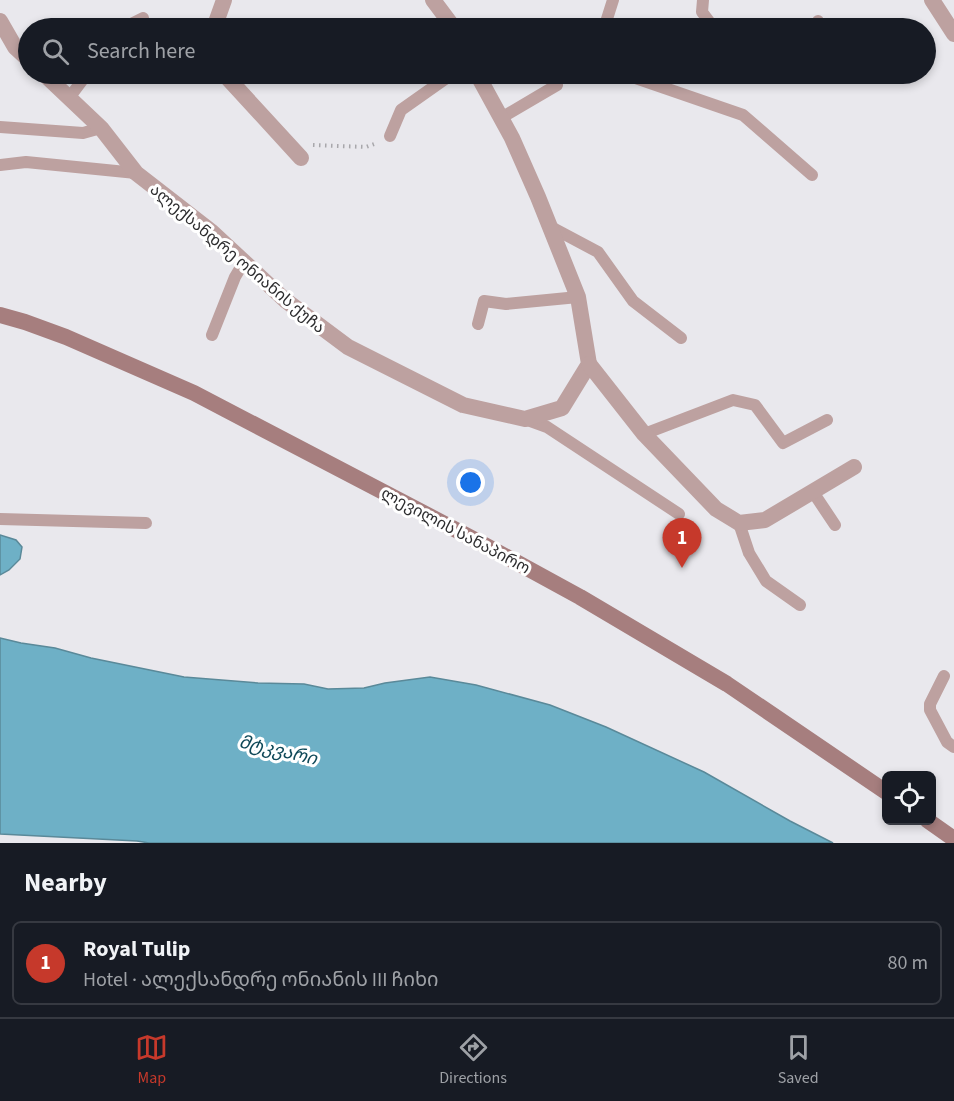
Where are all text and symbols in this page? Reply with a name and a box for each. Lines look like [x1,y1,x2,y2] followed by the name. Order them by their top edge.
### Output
[18,18,936,84] search box
[39,35,72,68] icon: search
[87,35,195,67] text: Search here
[145,179,329,339] street label: ალექსანდრე ონიანის ქუჩა
[456,468,485,497] your location
[377,482,534,579] street label: ლევილის სანაპირო
[662,518,702,568] pin: 1
[236,729,320,772] water label: მტკვარი
[882,771,936,825] map controls
[882,771,936,825] button: locate
[24,864,107,901] text: Nearby
[83,933,190,965] text: Royal Tulip
[40,949,51,977] text: 1
[888,949,928,977] text: 80 m
[83,966,439,994] text: Hotel · ალექსანდრე ონიანის III ჩიხი
[135,1031,168,1089] tab: Map
[439,1031,507,1089] tab: Directions
[778,1031,819,1089] tab: Saved

